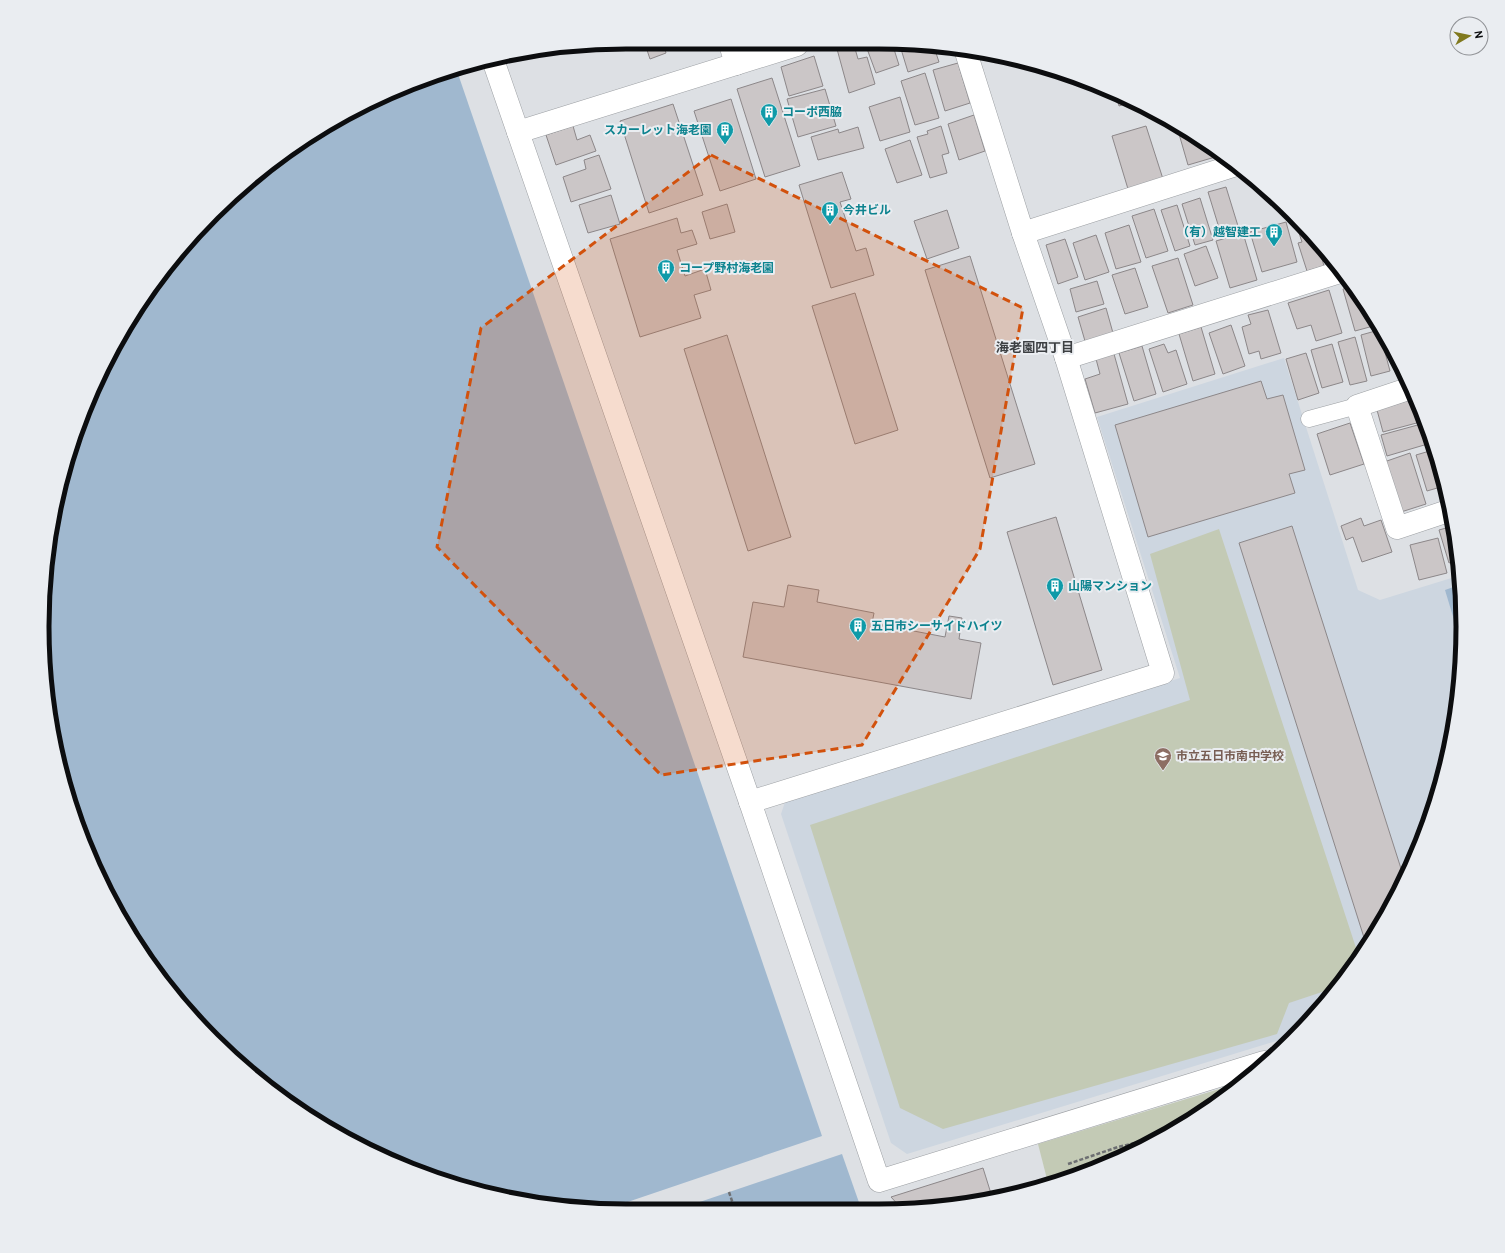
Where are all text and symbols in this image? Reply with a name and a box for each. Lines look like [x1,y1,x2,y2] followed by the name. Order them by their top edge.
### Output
[1449,16,1489,56] north arrow
[1470,30,1485,40] text: N
[759,102,779,127] building icon: コーポ西脇
[782,105,842,121] place label: コーポ西脇
[715,120,735,145] building icon: スカーレット海老園
[604,123,712,139] place label: スカーレット海老園
[820,200,840,225] building icon: 今井ビル
[843,203,891,219] place label: 今井ビル
[1264,222,1284,247] building icon: （有）越智建工
[1177,225,1261,241] place label: （有）越智建工
[656,258,676,283] building icon: コープ野村海老園
[679,261,774,277] place label: コープ野村海老園
[996,341,1074,357] district label: 海老園四丁目
[1045,576,1065,601] building icon: 山陽マンション
[1068,579,1152,595] place label: 山陽マンション
[848,616,868,641] building icon: 五日市シーサイドハイツ
[871,619,1003,635] place label: 五日市シーサイドハイツ
[1153,746,1173,771] school or university icon: 市立五日市南中学校
[1176,749,1284,765] place label: 市立五日市南中学校

